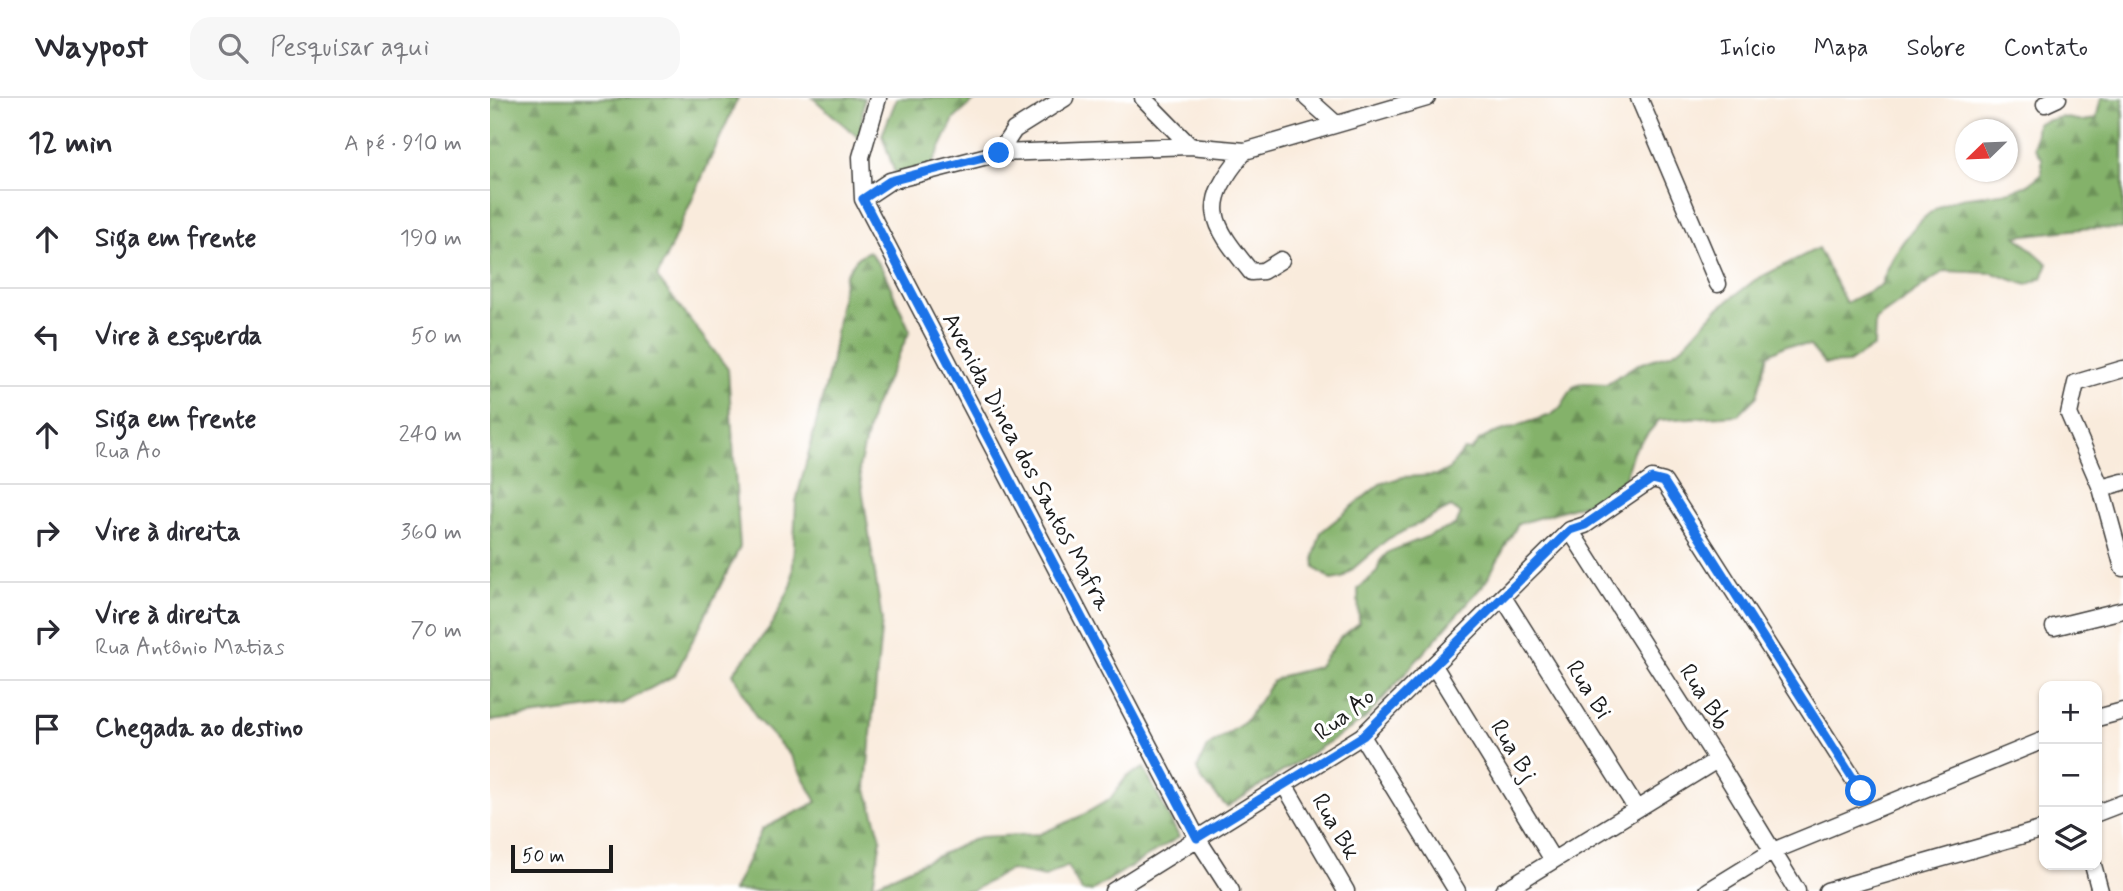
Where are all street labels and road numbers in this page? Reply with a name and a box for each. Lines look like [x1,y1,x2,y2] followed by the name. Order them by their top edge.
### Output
[934,308,1118,617] street label: Avenida Dinea dos Santos Mafra
[1558,655,1618,725] street label: Rua Bi
[1671,658,1737,736] street label: Rua Bb
[1308,682,1382,748] street label: Rua Ao
[1482,714,1544,788] street label: Rua Bj
[1304,788,1366,866] street label: Rua Bk

